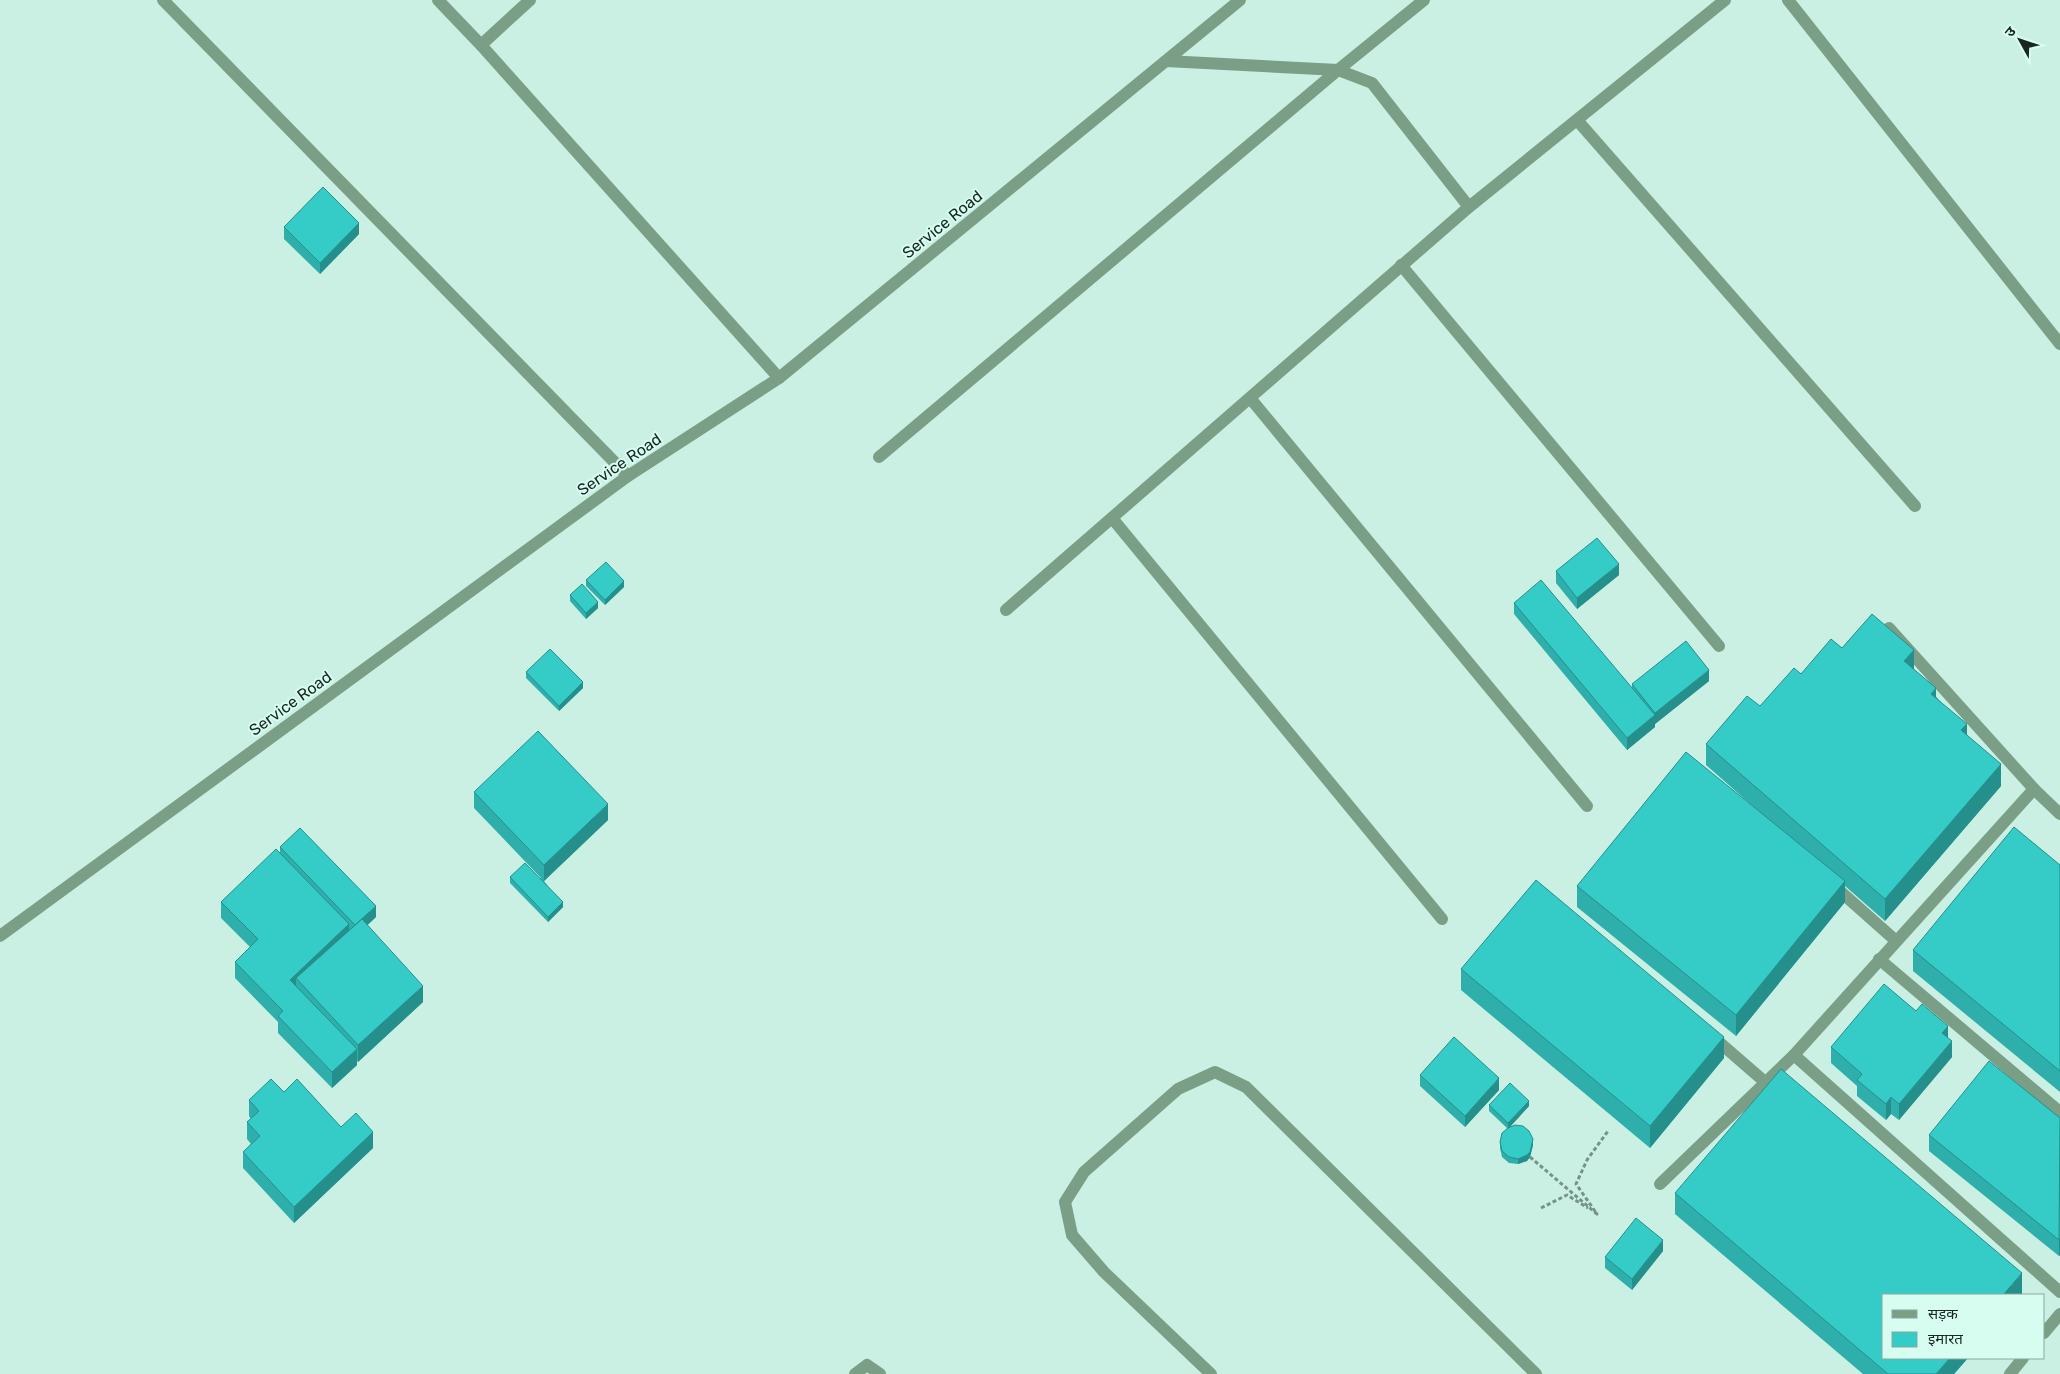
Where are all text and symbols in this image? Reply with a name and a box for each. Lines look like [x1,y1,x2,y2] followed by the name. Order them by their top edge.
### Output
[1995,15,2045,65] north arrow
[2001,23,2020,41] text: उ
[899,186,986,262] street label: Service Road
[574,429,665,500] street label: Service Road
[245,667,335,740] street label: Service Road
[1882,1294,2045,1359] legend
[1928,1305,1958,1323] text: सड़क
[1928,1330,1963,1348] text: इमारत

